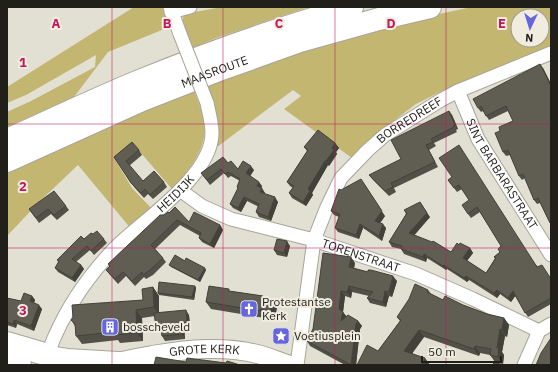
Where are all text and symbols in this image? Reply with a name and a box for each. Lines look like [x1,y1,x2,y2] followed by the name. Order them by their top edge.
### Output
[510,8,550,48] north arrow
[52,15,61,32] text: A
[163,15,172,32] text: B
[275,15,284,32] text: C
[386,15,396,32] text: D
[498,15,506,32] text: E
[525,31,534,45] text: N
[179,52,250,91] street label: MAASROUTE
[19,54,27,71] text: 1
[373,93,445,146] street label: BORREDREEF
[463,116,541,232] street label: SINT BARBARASTRAAT
[153,171,198,215] street label: HEIDIJK
[19,178,27,195] text: 2
[320,235,402,275] street label: TORENSTRAAT
[262,294,331,323] place label: Protestantse Kerk
[239,299,259,319] church icon: Protestantse Kerk
[19,302,27,319] text: 3
[100,317,120,337] building icon: bosscheveld
[123,319,190,334] place label: bosscheveld
[271,326,291,346] place icon: Voetiusplein
[294,328,361,343] place label: Voetiusplein
[422,338,501,364] scale bar
[168,341,241,359] street label: GROTE KERK
[428,344,456,359] text: 50 m

